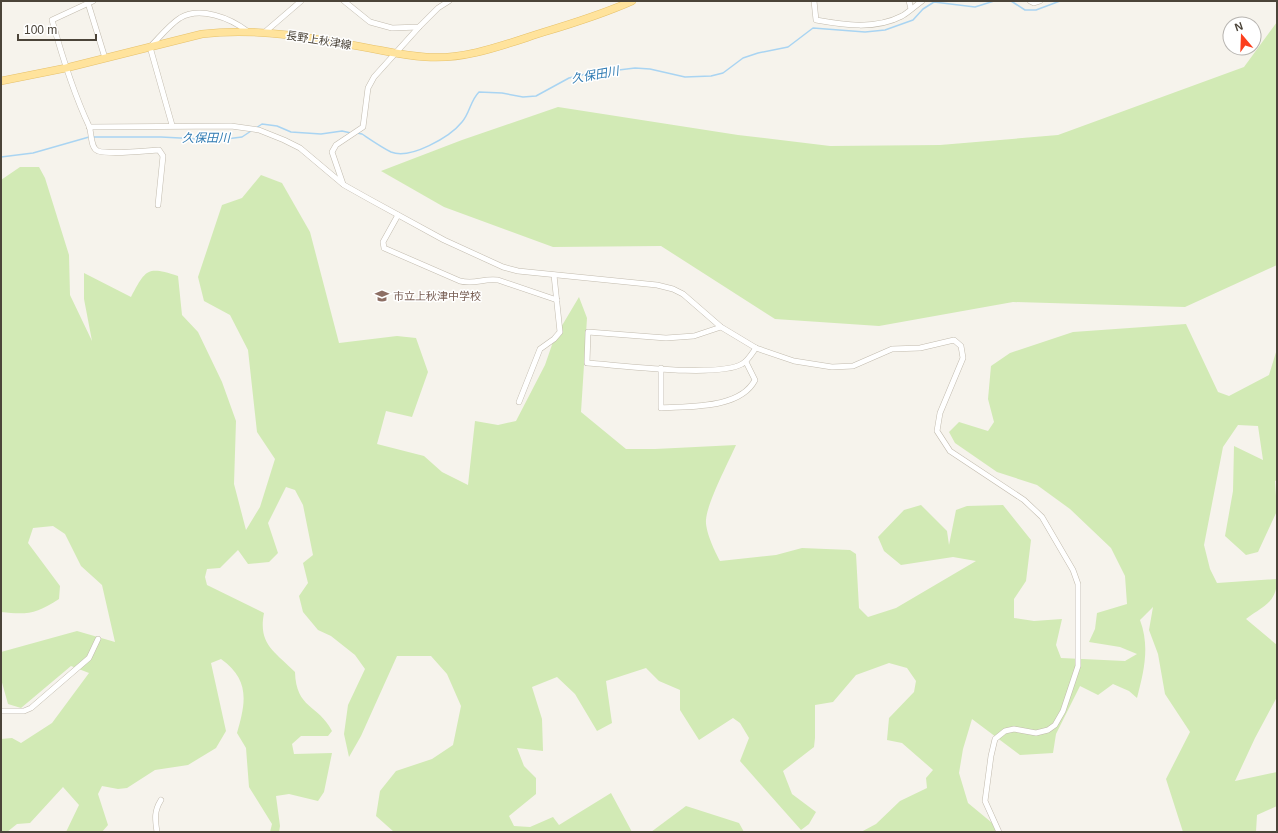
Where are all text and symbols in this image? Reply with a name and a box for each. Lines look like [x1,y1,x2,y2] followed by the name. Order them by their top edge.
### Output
[18,16,96,42] scale bar
[1222,16,1262,56] north arrow
[1233,20,1245,34] text: N
[24,23,57,37] text: 100 m
[285,29,353,51] street label: 長野上秋津線
[570,64,622,86] water label: 久保田川
[182,131,232,145] water label: 久保田川
[374,288,390,304] school or university icon: 市立上秋津中学校
[393,290,481,302] place label: 市立上秋津中学校

